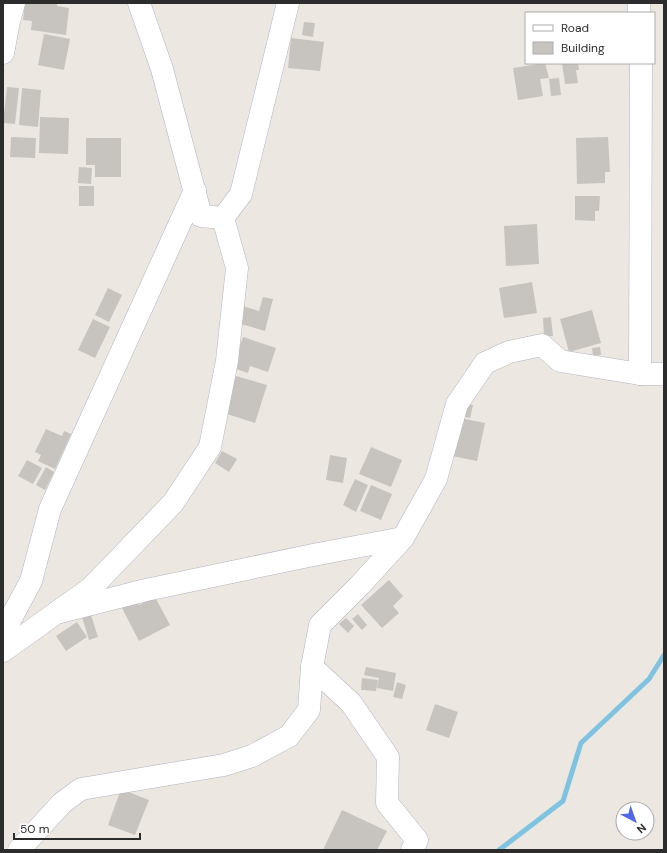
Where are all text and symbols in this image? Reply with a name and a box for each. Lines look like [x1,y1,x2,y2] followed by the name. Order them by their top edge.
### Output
[525,12,655,64] legend
[561,20,589,36] text: Road
[561,40,605,56] text: Building
[615,801,655,841] north arrow
[14,815,140,841] scale bar
[20,821,49,837] text: 50 m
[634,821,649,836] text: N

